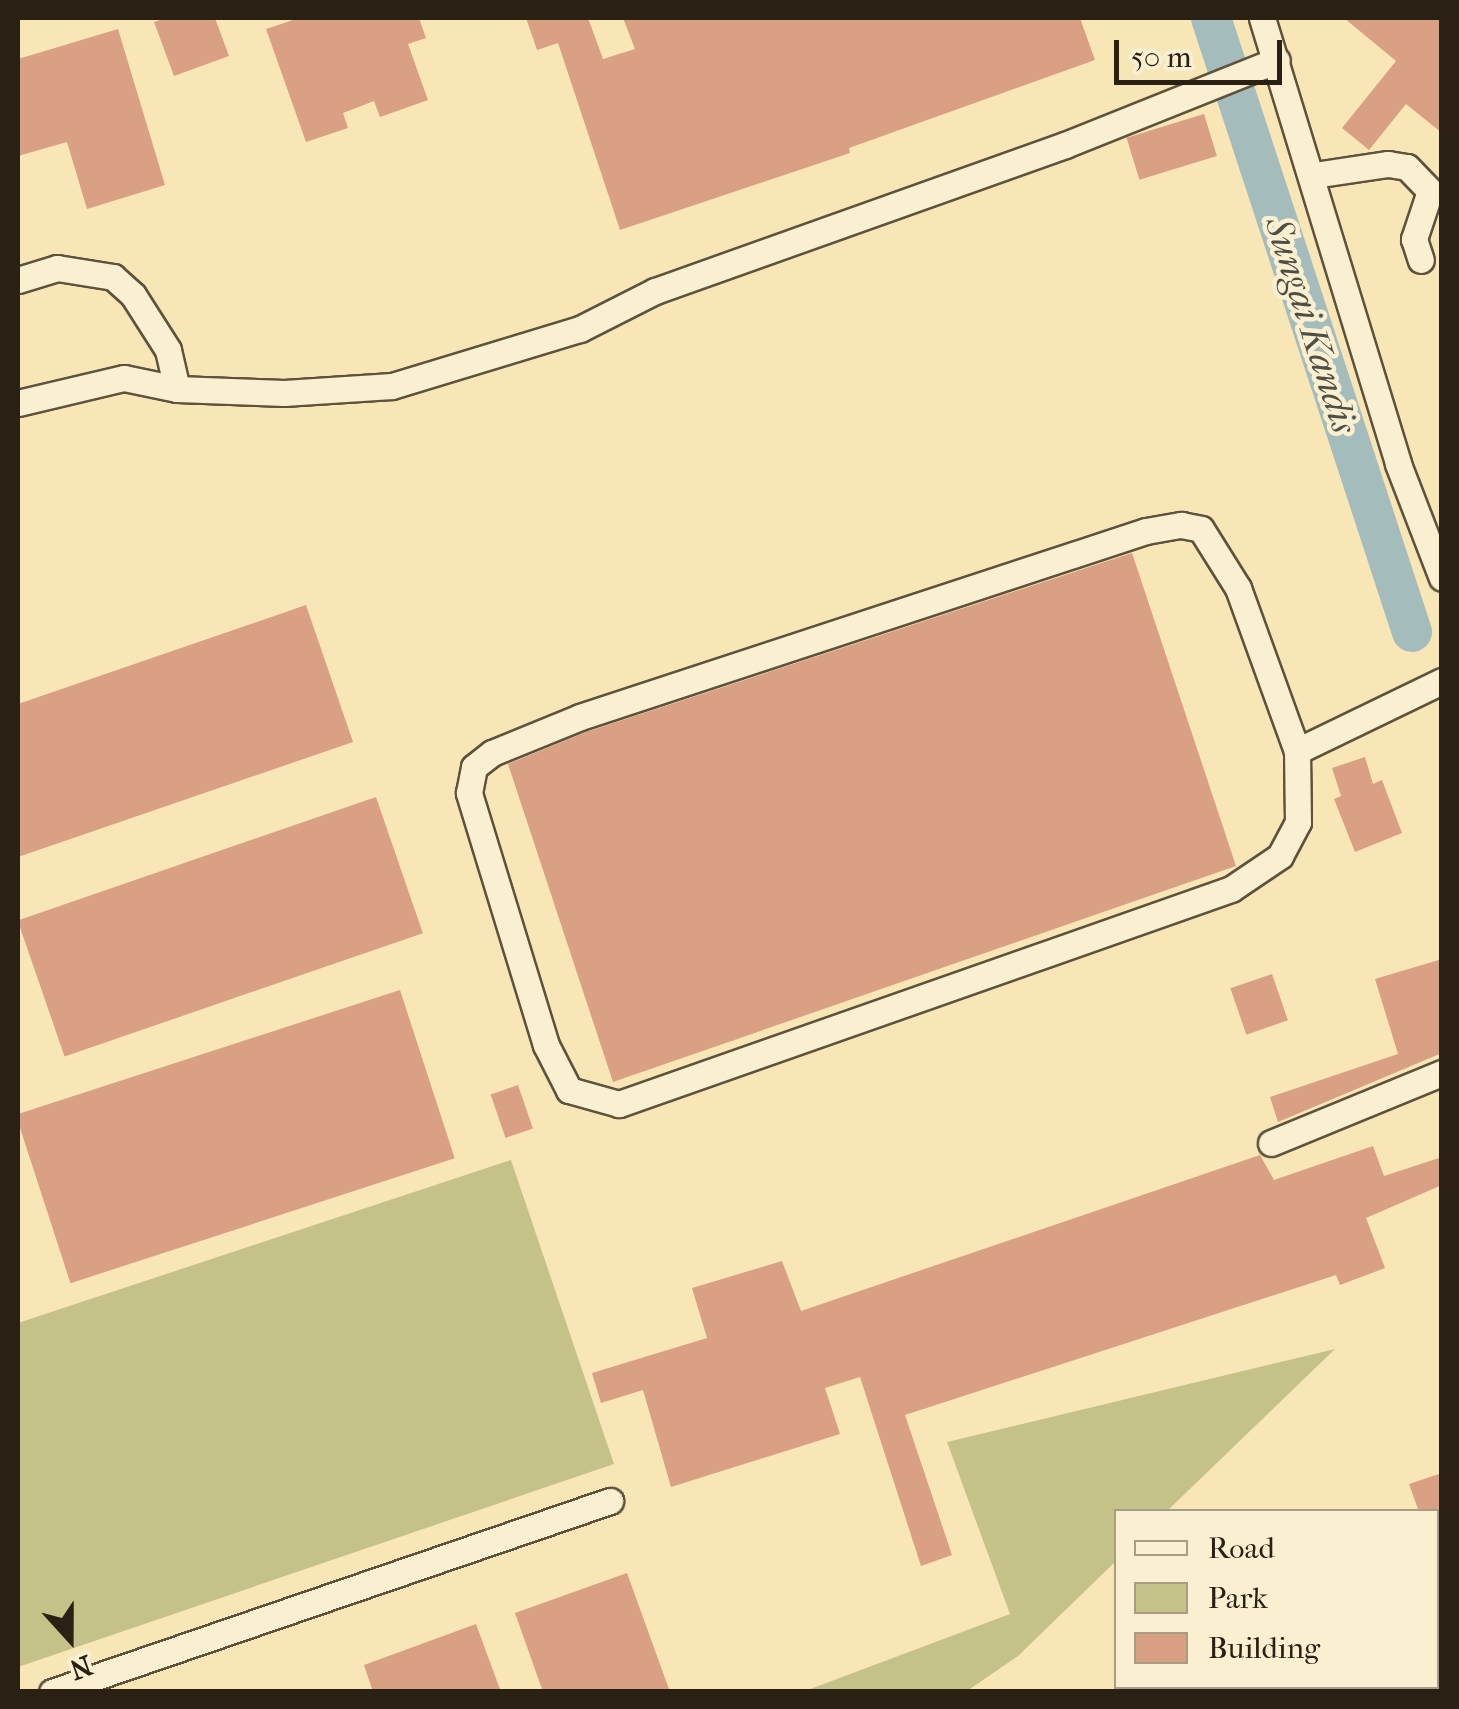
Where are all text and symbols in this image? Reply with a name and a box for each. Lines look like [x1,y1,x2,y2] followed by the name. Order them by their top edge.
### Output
[1119,20,1286,82] scale bar
[1131,40,1192,75] text: 50 m
[1255,211,1367,439] water label: Sungai Kandis
[1114,1509,1439,1689] legend
[1208,1531,1275,1566] text: Road
[1208,1581,1268,1616] text: Park
[20,1589,120,1689] north arrow
[1208,1631,1320,1666] text: Building
[65,1648,97,1687] text: N

